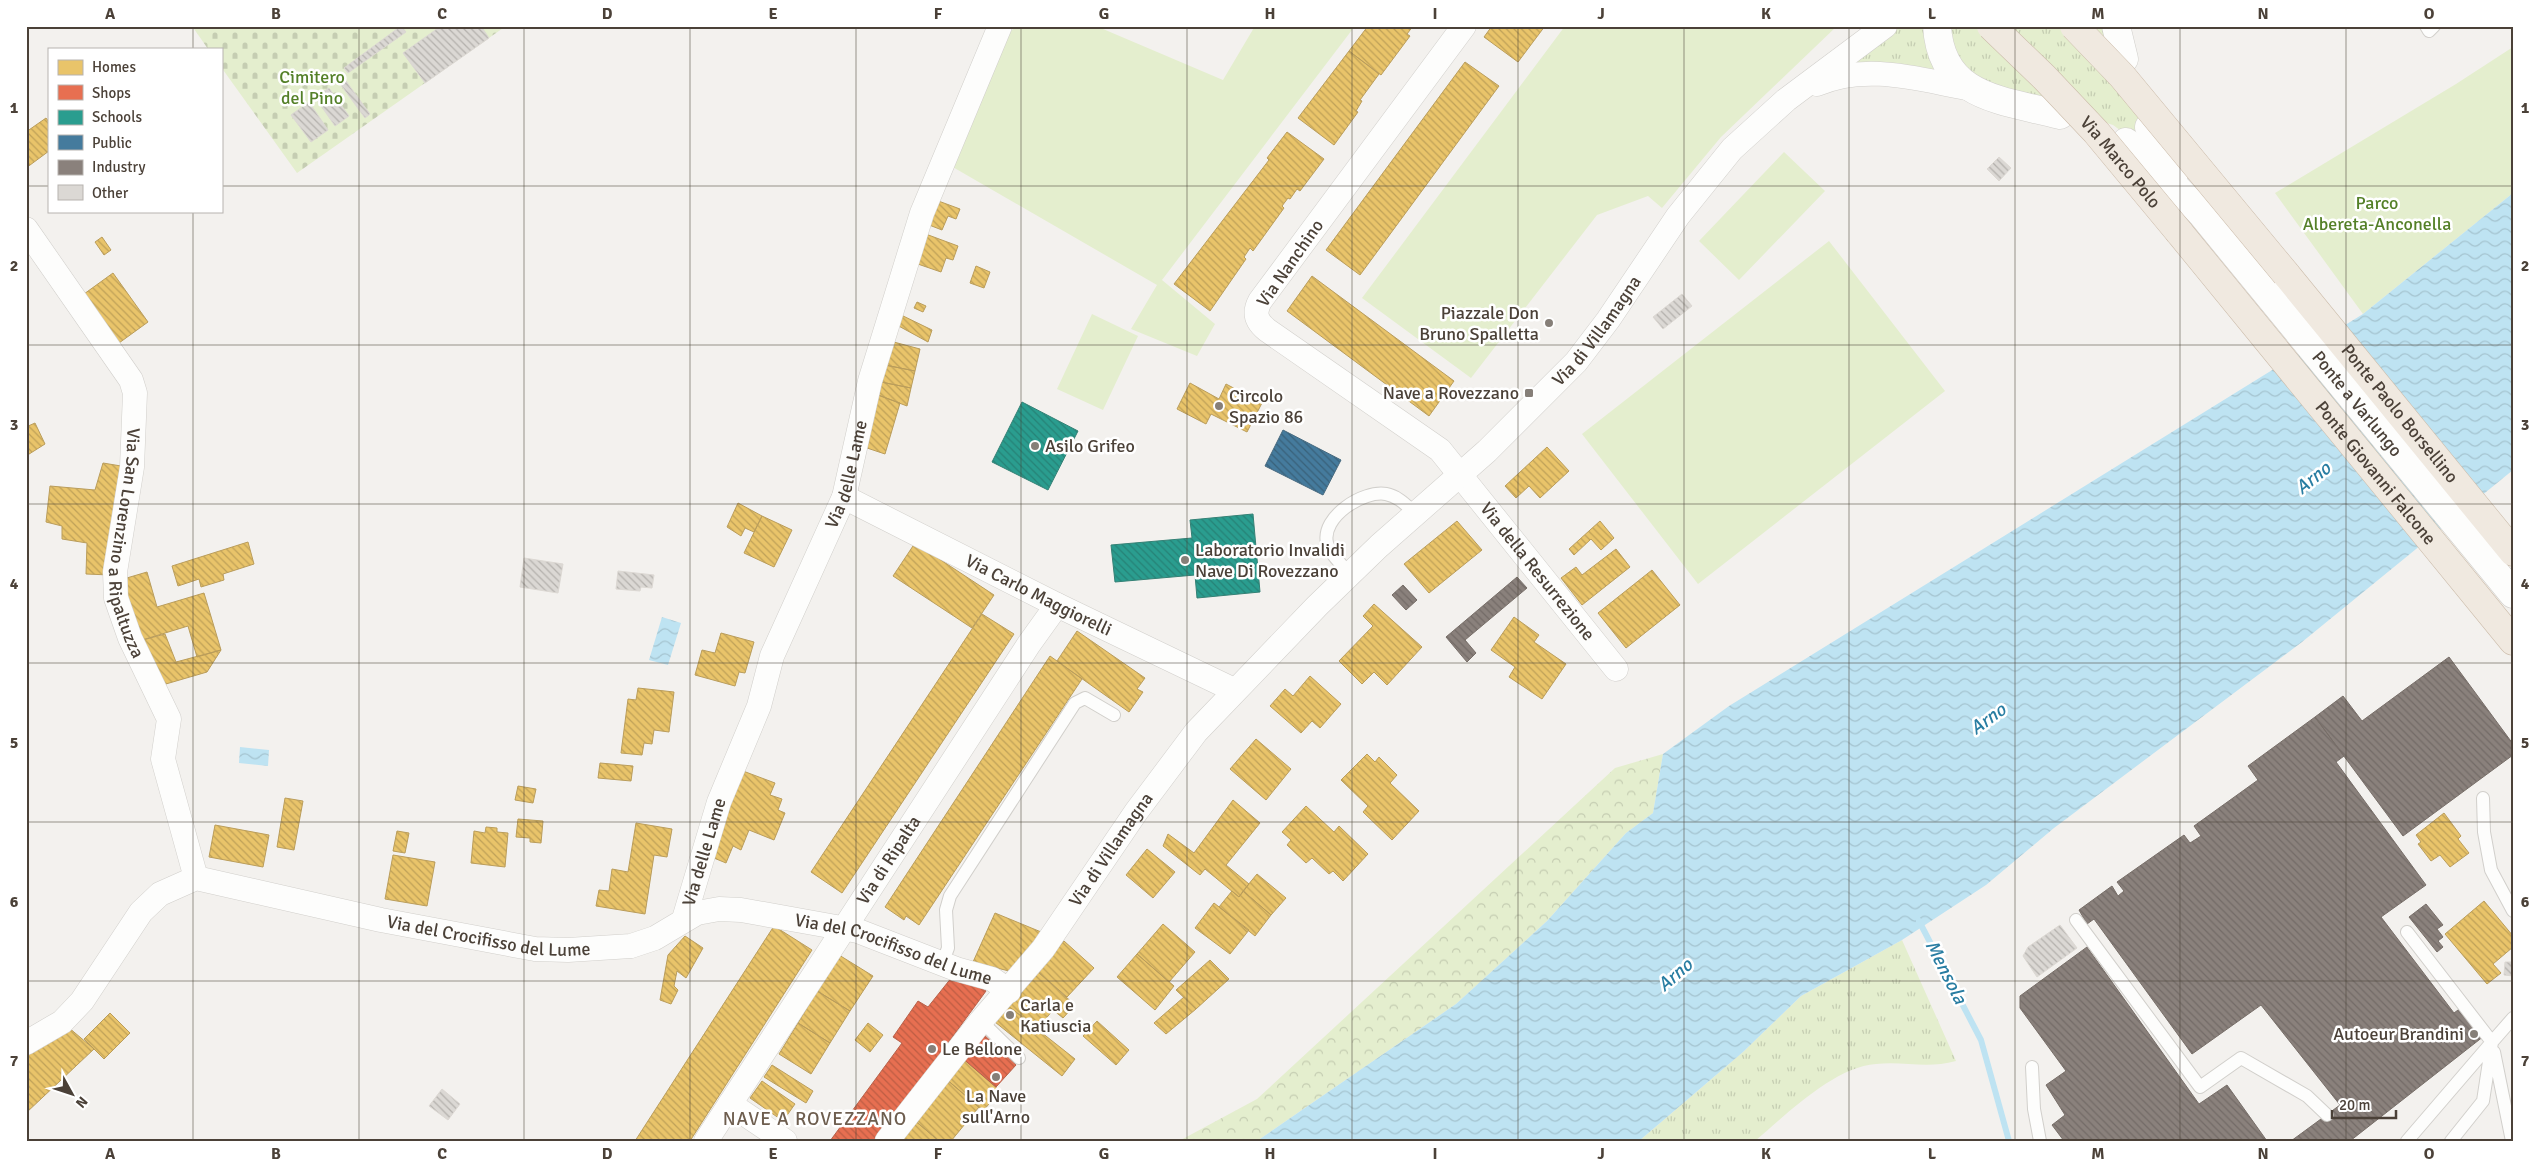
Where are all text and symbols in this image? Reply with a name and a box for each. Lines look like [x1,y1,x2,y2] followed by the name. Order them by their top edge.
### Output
[105,4,116,24] text: A
[271,4,281,24] text: B
[437,4,447,24] text: C
[602,4,613,24] text: D
[768,4,778,24] text: E
[934,4,943,24] text: F
[1099,4,1109,24] text: G
[1265,4,1275,24] text: H
[1432,4,1438,24] text: I
[1597,4,1605,24] text: J
[1761,4,1771,24] text: K
[1928,4,1937,24] text: L
[2091,4,2105,24] text: M
[2257,4,2269,24] text: N
[2424,4,2435,24] text: O
[48,48,222,212] legend
[92,58,136,76] text: Homes
[279,66,345,109] park label: Cimitero del Pino
[92,84,131,102] text: Shops
[10,98,19,118] text: 1
[2521,98,2530,118] text: 1
[92,108,143,126] text: Schools
[2076,111,2166,213] street label: Via Marco Polo
[92,134,132,152] text: Public
[92,158,145,176] text: Industry
[92,184,129,202] text: Other
[2303,192,2451,235] park label: Parco Albereta-Anconella
[1252,215,1328,311] street label: Via Nanchino
[10,256,18,276] text: 2
[2521,256,2529,276] text: 2
[1547,271,1646,391] street label: Via di Villamagna
[1419,302,1539,345] place label: Piazzale Don Bruno Spalletta
[1543,317,1555,329] marker: Piazzale Don Bruno Spalletta
[2337,339,2463,487] street label: Ponte Paolo Borsellino
[2307,346,2407,461] street label: Ponte a Varlungo
[1383,382,1519,404] place label: Nave a Rovezzano
[1229,385,1303,428] place label: Circolo Spazio 86
[1523,387,1535,399] marker: Nave a Rovezzano
[2311,397,2441,549] street label: Ponte Giovanni Falcone
[1213,400,1225,412] marker: Circolo Spazio 86
[10,415,18,435] text: 3
[2521,415,2529,435] text: 3
[820,418,872,532] street label: Via delle Lame
[104,428,149,662] street label: Via San Lorenzino a Ripaltuzza
[1045,435,1135,457] place label: Asilo Grifeo
[1029,440,1041,452] marker: Asilo Grifeo
[2290,456,2337,500] water label: Arno
[1475,498,1600,645] street label: Via della Resurrezione
[1195,539,1345,582] place label: Laboratorio Invalidi Nave Di Rovezzano
[962,549,1115,641] street label: Via Carlo Maggiorelli
[1179,554,1191,566] marker: Laboratorio Invalidi Nave Di Rovezzano
[10,574,19,594] text: 4
[2521,574,2530,594] text: 4
[1965,697,2012,740] water label: Arno
[10,733,18,753] text: 5
[2521,733,2529,753] text: 5
[1064,788,1158,911] street label: Via di Villamagna
[677,795,731,909] street label: Via delle Lame
[852,812,925,909] street label: Via di Ripalta
[10,892,19,912] text: 6
[2521,892,2530,912] text: 6
[793,909,994,989] street label: Via del Crocifisso del Lume
[385,910,591,961] street label: Via del Crocifisso del Lume
[1920,936,1973,1009] water label: Mensola
[1652,952,1698,997] water label: Arno
[1020,994,1091,1037] place label: Carla e Katiuscia
[1004,1009,1016,1021] marker: Carla e Katiuscia
[2333,1023,2464,1045] place label: Autoeur Brandini
[2468,1028,2480,1040] marker: Autoeur Brandini
[942,1038,1022,1060] place label: Le Bellone
[926,1043,938,1055] marker: Le Bellone
[10,1051,19,1071] text: 7
[2521,1051,2530,1071] text: 7
[48,1070,98,1120] north arrow
[990,1071,1002,1083] marker: La Nave sull'Arno
[962,1085,1030,1128] place label: La Nave sull'Arno
[2332,1087,2395,1119] scale bar
[72,1093,91,1111] text: N
[2339,1096,2370,1114] text: 20 m
[723,1107,907,1131] district label: NAVE A ROVEZZANO
[105,1144,116,1164] text: A
[271,1144,281,1164] text: B
[437,1144,447,1164] text: C
[602,1144,613,1164] text: D
[768,1144,778,1164] text: E
[934,1144,943,1164] text: F
[1099,1144,1109,1164] text: G
[1265,1144,1275,1164] text: H
[1432,1144,1438,1164] text: I
[1597,1144,1605,1164] text: J
[1761,1144,1771,1164] text: K
[1928,1144,1937,1164] text: L
[2091,1144,2105,1164] text: M
[2257,1144,2269,1164] text: N
[2424,1144,2435,1164] text: O

